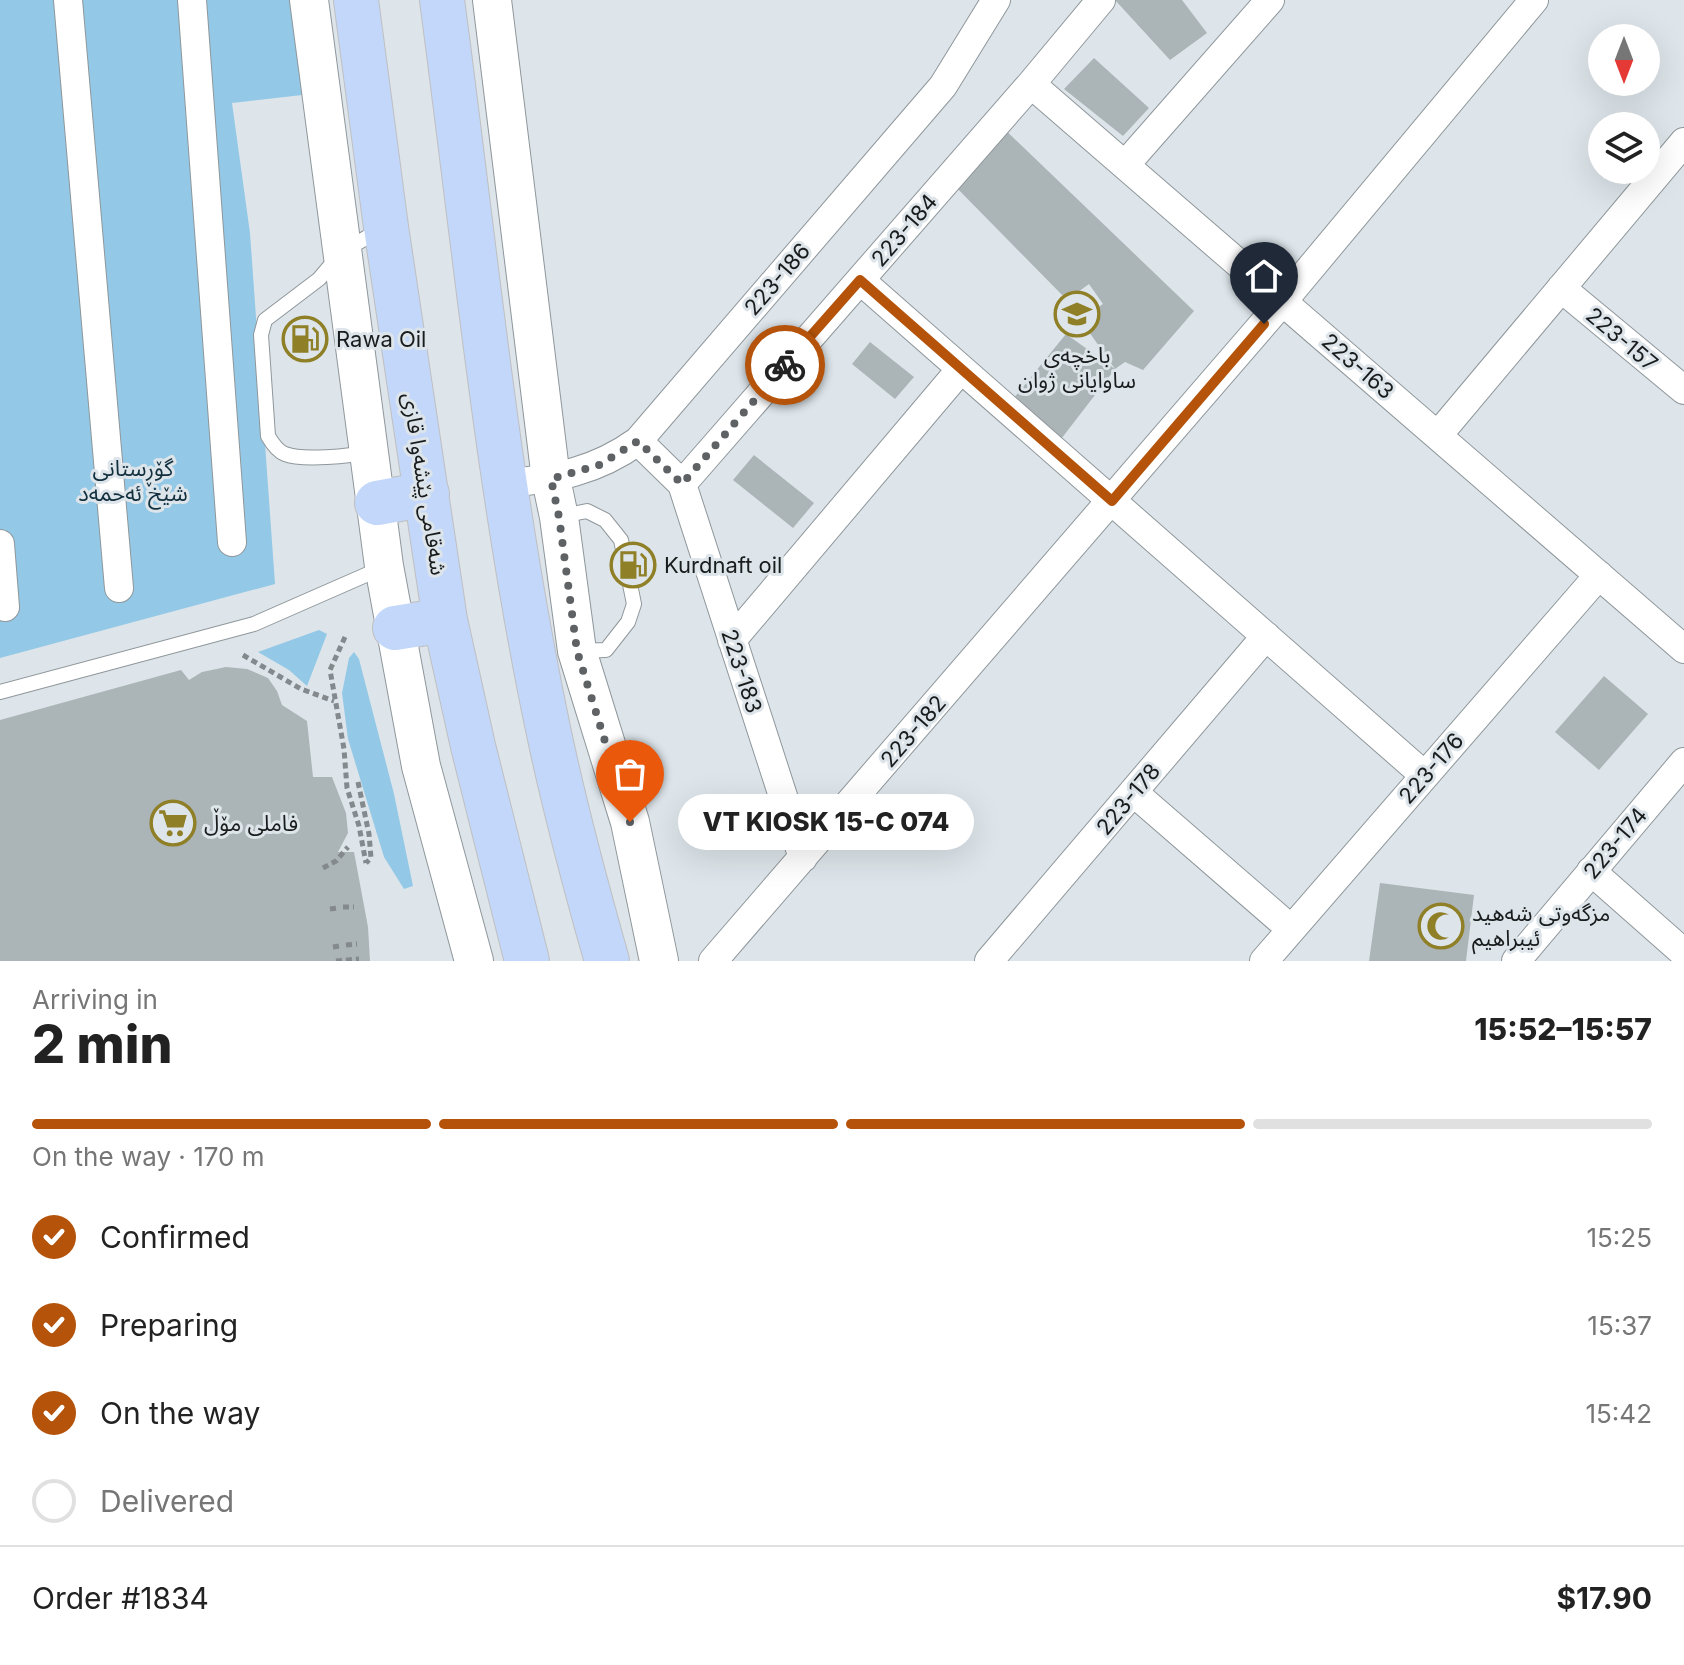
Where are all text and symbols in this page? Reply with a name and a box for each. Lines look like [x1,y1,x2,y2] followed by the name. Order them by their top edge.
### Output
[1588,24,1660,96] north arrow
[1588,24,1660,184] map controls
[1588,112,1660,184] button: layers
[866,189,942,271] street label: 223-184
[739,238,815,320] street label: 223-186
[1230,242,1298,324] pin
[1242,254,1286,298] icon: home
[1053,290,1101,338] school or university icon: باخچەی ساوایانی ژوان
[1581,302,1663,376] street label: 223-157
[281,315,329,363] fuel station icon: Rawa Oil
[745,325,825,405] courier
[336,326,426,352] place label: Rawa Oil
[1317,328,1399,404] street label: 223-163
[1018,342,1136,394] place label: باخچەی ساوایانی ژوان
[763,343,807,387] icon: bike
[396,391,452,578] street label: شەقامی پێشەوا قازی
[78,455,188,510] park label: گۆڕستانی شێخ ئەحمەد
[609,541,657,589] fuel station icon: Kurdnaft oil
[664,552,782,578] place label: Kurdnaft oil
[716,626,768,716] street label: 223-183
[875,690,951,772] street label: 223-182
[1393,727,1469,809] street label: 223-176
[596,740,664,822] pin
[608,752,652,796] icon: bag
[1091,758,1165,840] street label: 223-178
[678,794,974,850] callout: VT KIOSK 15-C 074
[149,799,197,847] supermarket icon: فاملی مۆڵ
[1578,802,1652,884] street label: 223-174
[703,806,949,837] text: VT KIOSK 15-C 074
[204,808,298,836] place label: فاملی مۆڵ
[1472,900,1610,955] place label: مزگەوتی شەهید ئیبراهیم
[1417,902,1465,950] mosque icon: مزگەوتی شەهید ئیبراهیم
[32,984,158,1015] text: Arriving in
[1474,1011,1652,1047] text: 15:52–15:57
[32,1013,173,1076] text: 2 min
[32,1141,265,1172] text: On the way · 170 m
[32,1215,76,1259] icon: check
[100,1219,250,1255] text: Confirmed
[1586,1222,1652,1253] text: 15:25
[32,1303,76,1347] icon: check
[100,1307,238,1343] text: Preparing
[1587,1310,1652,1341] text: 15:37
[32,1391,76,1435] icon: check
[100,1395,260,1431] text: On the way
[1585,1398,1652,1429] text: 15:42
[100,1483,234,1519] text: Delivered
[32,1580,209,1616] text: Order #1834
[1556,1580,1652,1616] text: $17.90

